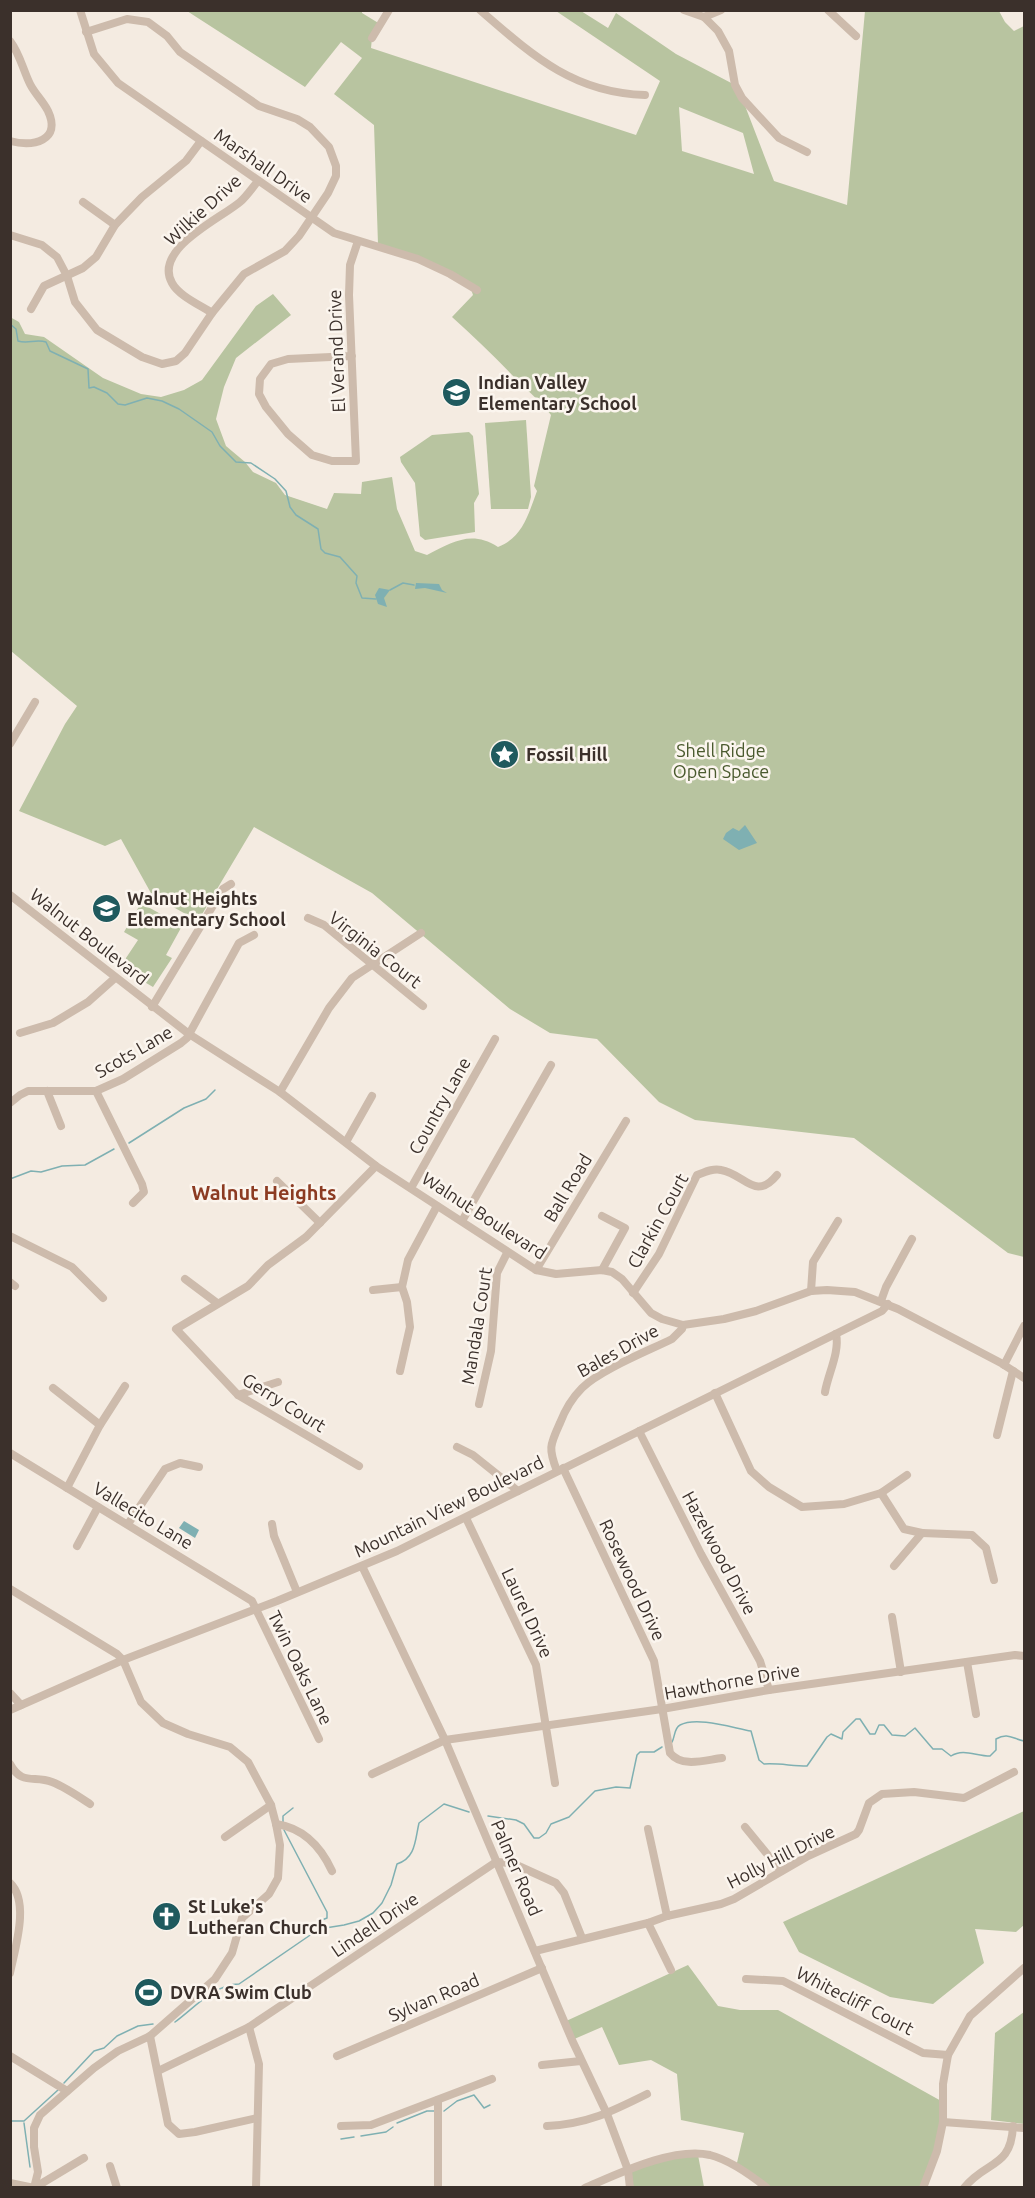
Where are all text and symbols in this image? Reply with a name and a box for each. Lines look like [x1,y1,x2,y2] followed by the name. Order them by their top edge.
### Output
[211,124,316,206] street label: Marshall Drive
[160,170,245,249] street label: Wilkie Drive
[324,289,348,413] street label: El Verand Drive
[478,372,637,413] place label: Indian Valley Elementary School
[441,377,473,409] school or university icon: Indian Valley Elementary School
[489,739,521,771] place icon: Fossil Hill
[673,740,769,781] park label: Shell Ridge Open Space
[526,744,608,764] place label: Fossil Hill
[27,884,153,989] street label: Walnut Boulevard
[127,888,286,929] place label: Walnut Heights Elementary School
[90,893,122,925] school or university icon: Walnut Heights Elementary School
[325,907,426,991] street label: Virginia Court
[91,1021,176,1081] street label: Scots Lane
[404,1054,474,1158] street label: Country Lane
[539,1150,595,1225] street label: Ball Road
[419,1167,550,1263] street label: Walnut Boulevard
[623,1170,691,1271] street label: Clarkin Court
[191,1181,337,1204] district label: Walnut Heights
[457,1266,495,1386] street label: Mandala Court
[573,1320,662,1381] street label: Bales Drive
[239,1369,330,1436] street label: Gerry Court
[350,1451,547,1561] street label: Mountain View Boulevard
[90,1478,197,1553] street label: Vallecito Lane
[679,1487,761,1618] street label: Hazelwood Drive
[596,1516,670,1643] street label: Rosewood Drive
[498,1564,557,1661] street label: Laurel Drive
[265,1607,337,1728] street label: Twin Oaks Lane
[662,1659,801,1703] street label: Hawthorne Drive
[488,1817,546,1919] street label: Palmer Road
[723,1820,838,1892] street label: Holly Hill Drive
[327,1888,422,1961] street label: Lindell Drive
[188,1896,328,1937] place label: St Luke's Lutheran Church
[151,1901,183,1933] church icon: St Luke's Lutheran Church
[793,1962,918,2038] street label: Whitecliff Court
[385,1969,482,2025] street label: Sylvan Road
[133,1977,165,2009] sports icon: DVRA Swim Club
[170,1982,312,2002] place label: DVRA Swim Club

